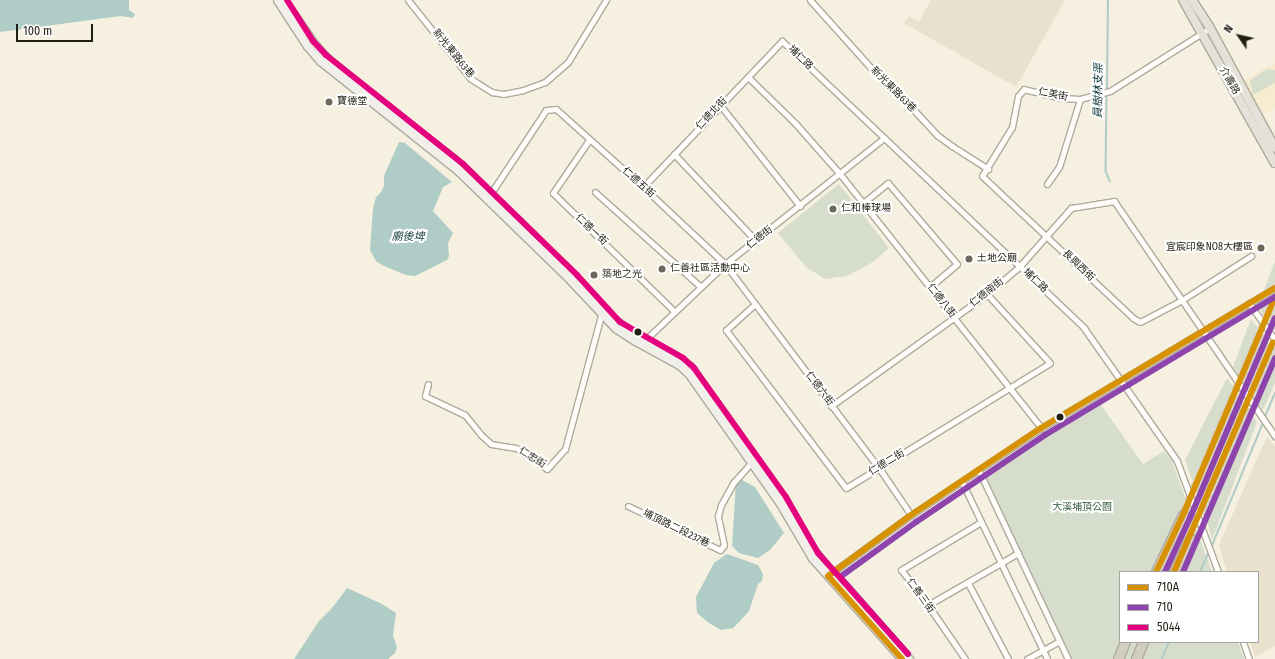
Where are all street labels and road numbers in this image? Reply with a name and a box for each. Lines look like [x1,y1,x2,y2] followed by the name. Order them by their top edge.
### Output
[430,27,476,81] street label: 新光東路63巷
[785,43,815,73] street label: 埔仁路
[868,65,918,115] street label: 新光東路63巷
[1216,65,1242,97] street label: 介壽路
[1037,86,1069,104] street label: 仁美街
[694,95,730,133] street label: 仁德北街
[619,165,657,201] street label: 仁德五街
[572,212,610,248] street label: 仁德一街
[744,224,776,252] street label: 仁德街
[1059,248,1097,284] street label: 長興西街
[1020,266,1050,296] street label: 埔仁路
[968,276,1006,310] street label: 仁德南街
[924,282,958,320] street label: 仁德八街
[802,369,836,409] street label: 仁德六街
[516,445,548,471] street label: 仁忠街
[867,448,907,478] street label: 仁德二街
[641,508,711,550] street label: 埔頂路二段237巷
[903,576,937,616] street label: 仁善三街

